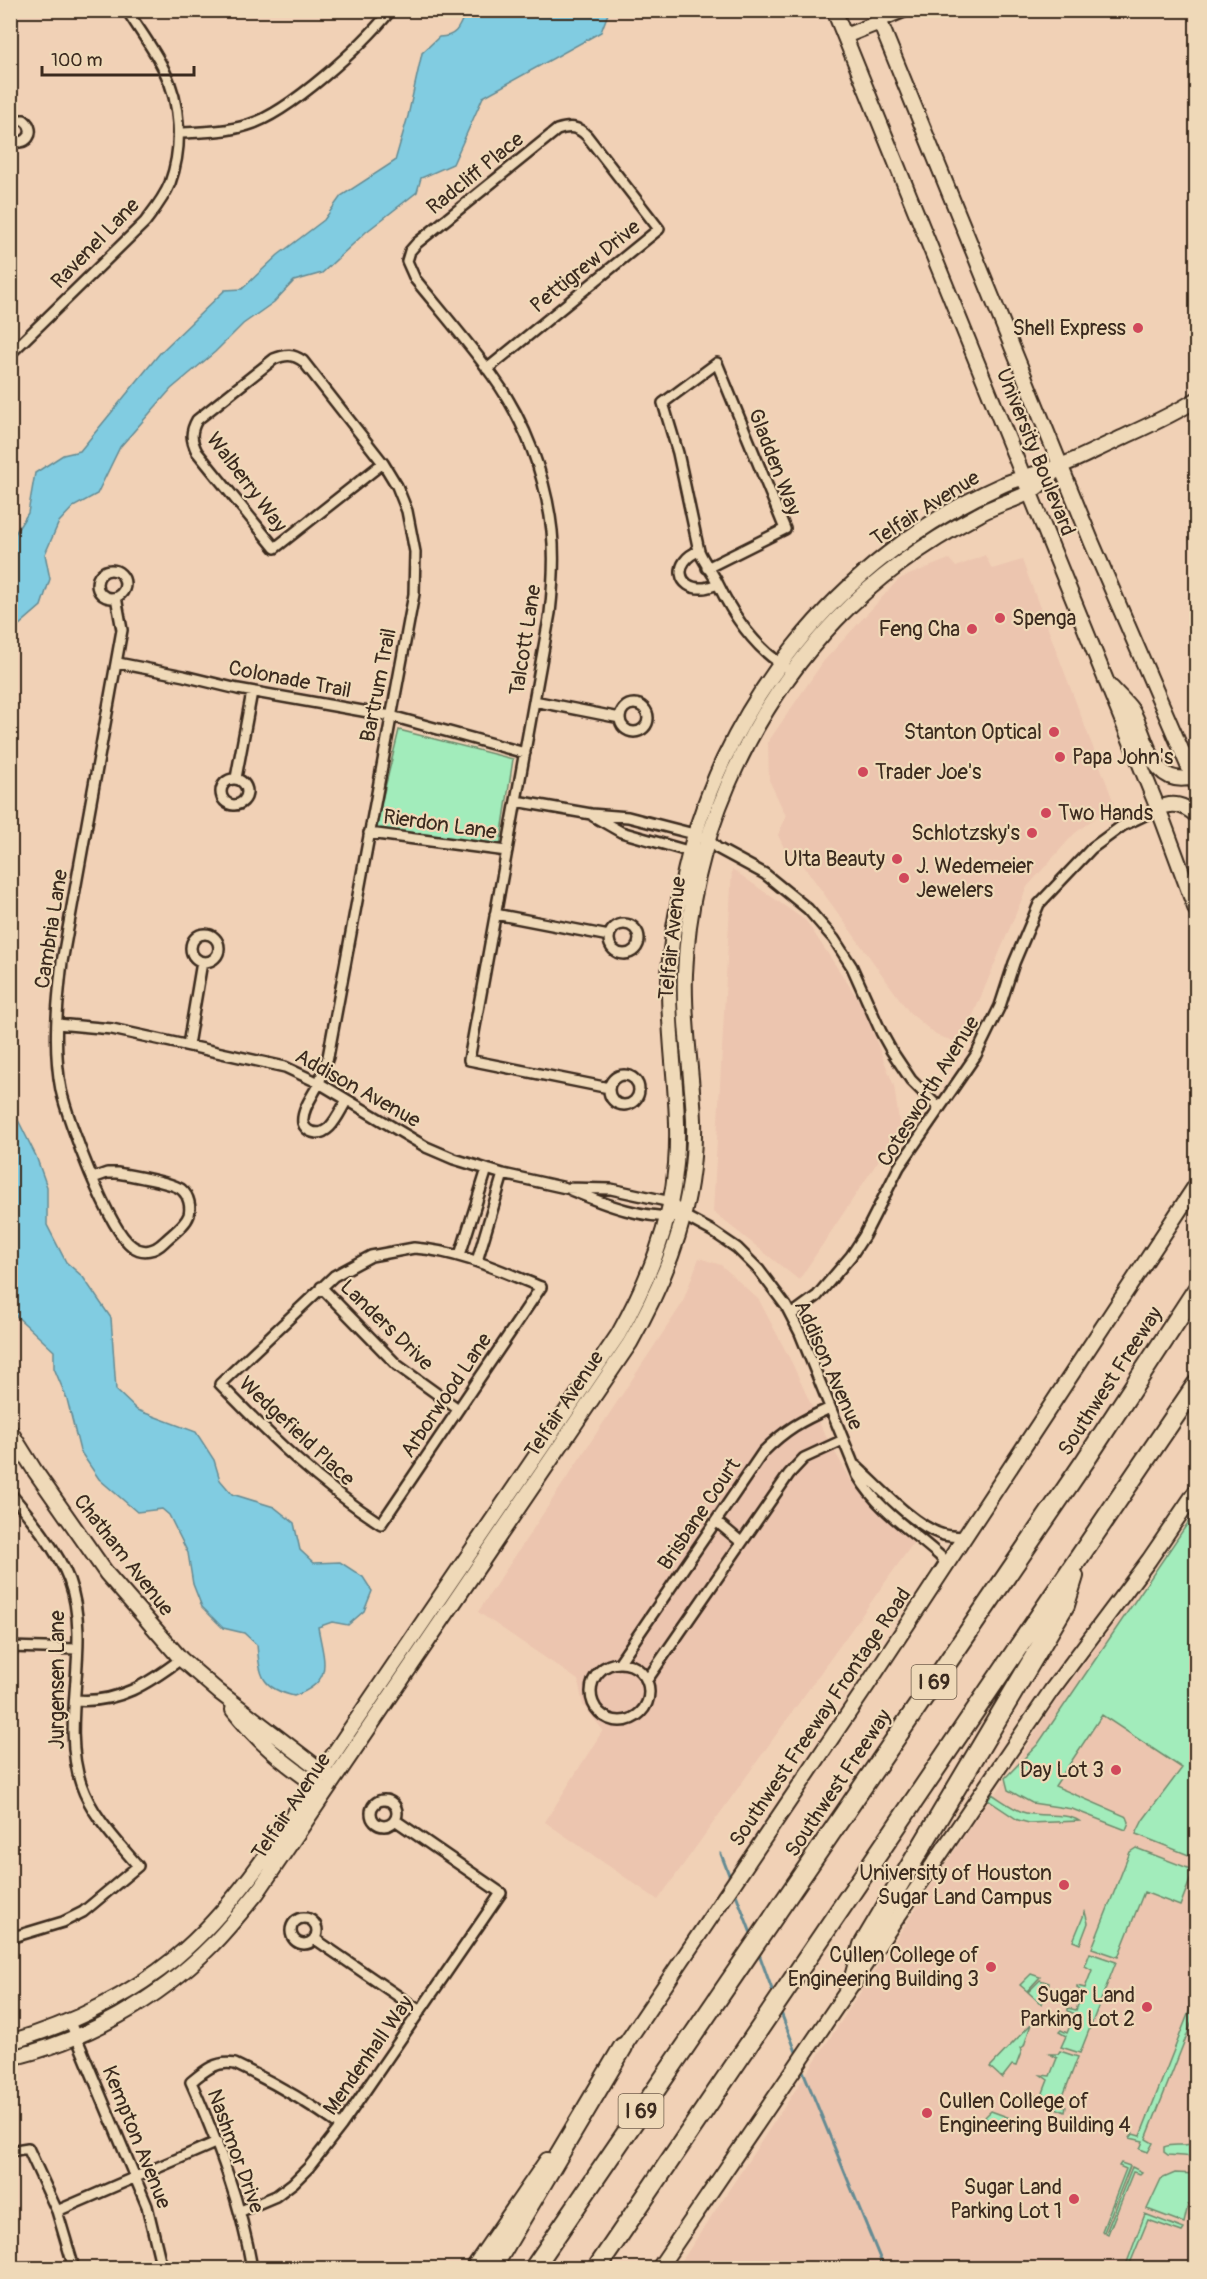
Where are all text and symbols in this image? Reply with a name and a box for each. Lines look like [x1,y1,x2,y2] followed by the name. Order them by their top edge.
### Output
[42,39,194,77] scale bar
[51,49,103,72] text: 100 m
[421,126,530,221] street label: Radcliff Place
[45,192,146,295] street label: Ravenel Lane
[525,213,646,319] street label: Pettigrew Drive
[1013,315,1127,342] place label: Shell Express
[1131,321,1145,335] marker: Shell Express
[990,365,1081,540] street label: University Boulevard
[742,405,807,519] street label: Gladden Way
[200,427,293,538] street label: Walberry Way
[866,464,985,553] street label: Telfair Avenue
[503,582,548,697] street label: Talcott Lane
[1012,605,1076,632] place label: Spenga
[993,611,1007,625] marker: Spenga
[878,616,960,643] place label: Feng Cha
[965,622,979,636] marker: Feng Cha
[354,626,403,744] street label: Bartrum Trail
[226,654,354,705] street label: Colonade Trail
[904,719,1042,746] place label: Stanton Optical
[1047,725,1061,739] marker: Stanton Optical
[1072,744,1174,771] place label: Papa John's
[1053,750,1067,764] marker: Papa John's
[875,759,982,786] place label: Trader Joe's
[856,765,870,779] marker: Trader Joe's
[1058,800,1154,827] place label: Two Hands
[382,803,499,846] street label: Rierdon Lane
[1039,806,1053,820] marker: Two Hands
[911,820,1021,847] place label: Schlotzsky's
[1025,826,1039,840] marker: Schlotzsky's
[784,846,885,873] place label: Ulta Beauty
[890,852,904,866] marker: Ulta Beauty
[916,853,1034,904] place label: J. Wedemeier Jewelers
[29,867,74,991] street label: Cambria Lane
[897,871,911,885] marker: J. Wedemeier Jewelers
[653,875,692,1001] street label: Telfair Avenue
[871,1010,986,1172] street label: Cotesworth Avenue
[290,1043,426,1134] street label: Addison Avenue
[334,1274,440,1377] street label: Landers Drive
[788,1296,869,1435] street label: Addison Avenue
[1052,1301,1169,1461] street label: Southwest Freeway
[395,1327,499,1463] street label: Arborwood Lane
[519,1345,611,1463] street label: Telfair Avenue
[233,1371,361,1493] street label: Wedgefield Place
[652,1453,747,1576] street label: Brisbane Court
[67,1489,180,1622] street label: Chatham Avenue
[724,1583,916,1851] street label: Southwest Freeway Frontage Road
[44,1610,71,1750] street label: Jurgensen Lane
[912,1665,956,1699] road number: I 69
[779,1704,897,1862] street label: Southwest Freeway
[246,1747,338,1865] street label: Telfair Avenue
[1020,1757,1104,1784] place label: Day Lot 3
[1109,1763,1123,1777] marker: Day Lot 3
[859,1860,1053,1911] place label: University of Houston Sugar Land Campus
[1057,1878,1071,1892] marker: University of Houston Sugar Land Campus
[788,1942,979,1993] place label: Cullen College of Engineering Building 3
[984,1960,998,1974] marker: Cullen College of Engineering Building 3
[1020,1982,1135,2033] place label: Sugar Land Parking Lot 2
[317,1990,420,2120] street label: Mendenhall Way
[1140,2000,1154,2014] marker: Sugar Land Parking Lot 2
[96,2062,178,2213] street label: Kempton Avenue
[201,2085,271,2217] street label: Nashmor Drive
[939,2088,1131,2139] place label: Cullen College of Engineering Building 4
[618,2094,664,2128] road number: I 69
[920,2106,934,2120] marker: Cullen College of Engineering Building 4
[950,2174,1062,2225] place label: Sugar Land Parking Lot 1
[1067,2192,1081,2206] marker: Sugar Land Parking Lot 1

